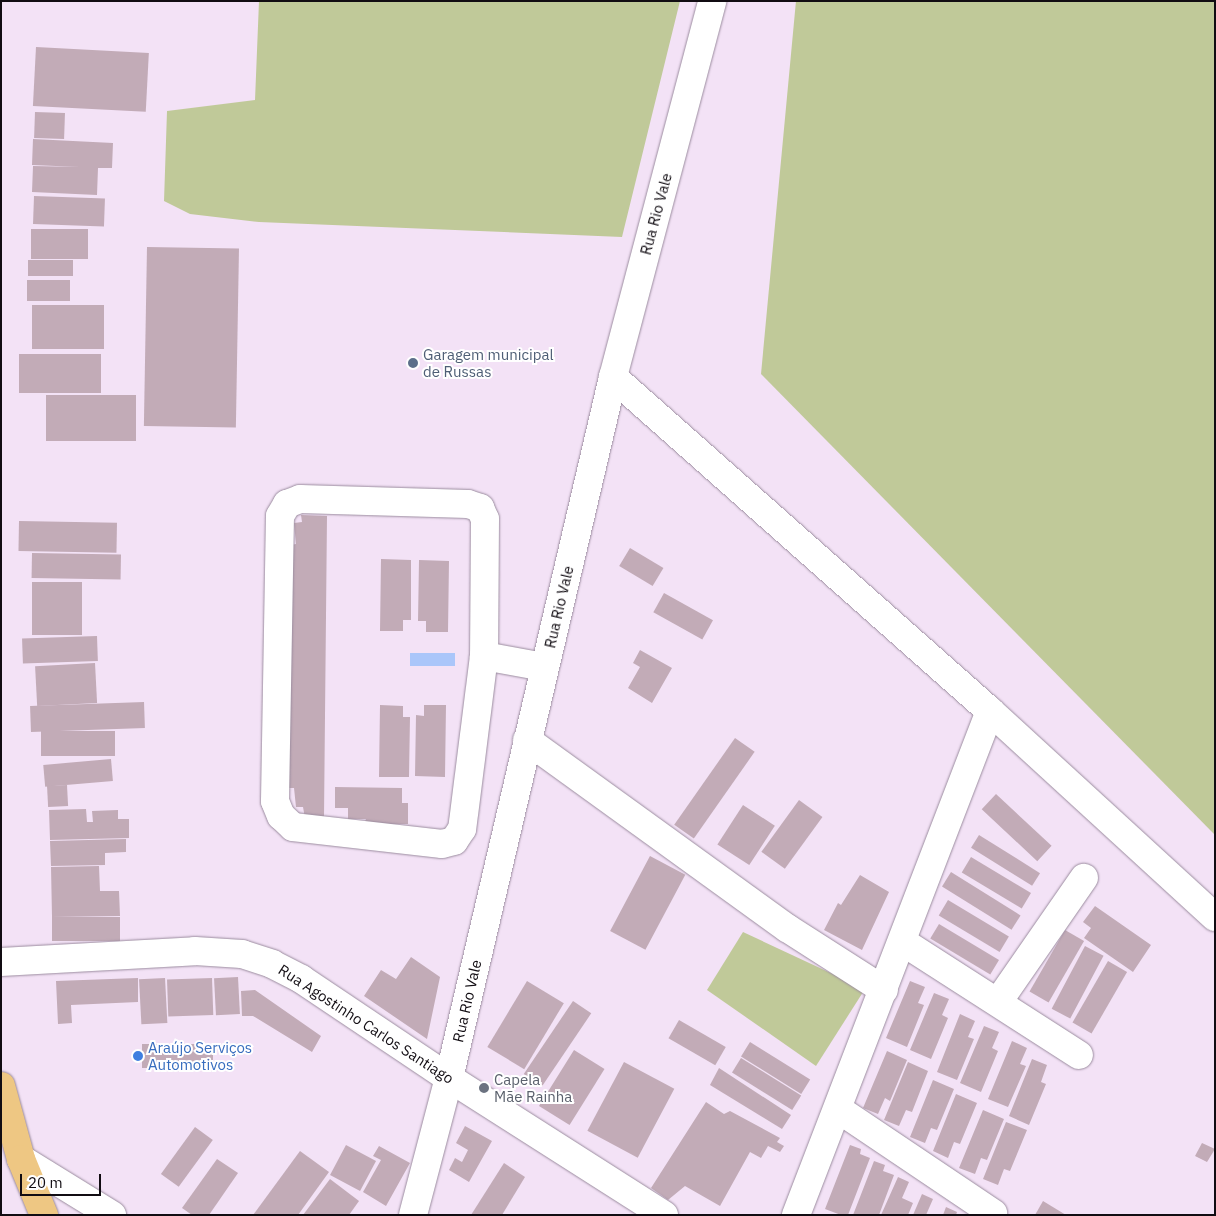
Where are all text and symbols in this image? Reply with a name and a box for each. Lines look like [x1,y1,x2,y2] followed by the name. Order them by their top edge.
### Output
[636,171,676,257] street label: Rua Rio Vale
[423,345,554,380] place label: Garagem municipal de Russas
[407,357,419,369] marker: Garagem municipal de Russas
[541,564,577,650] street label: Rua Rio Vale
[449,958,485,1044] street label: Rua Rio Vale
[275,961,457,1087] street label: Rua Agostinho Carlos Santiago
[148,1038,252,1073] place label: Araújo Serviços Automotivos
[132,1050,144,1062] marker: Araújo Serviços Automotivos
[494,1070,572,1105] place label: Capela Mãe Rainha
[478,1082,490,1094] marker: Capela Mãe Rainha
[22,1164,104,1196] scale bar
[28,1173,63,1192] text: 20 m

